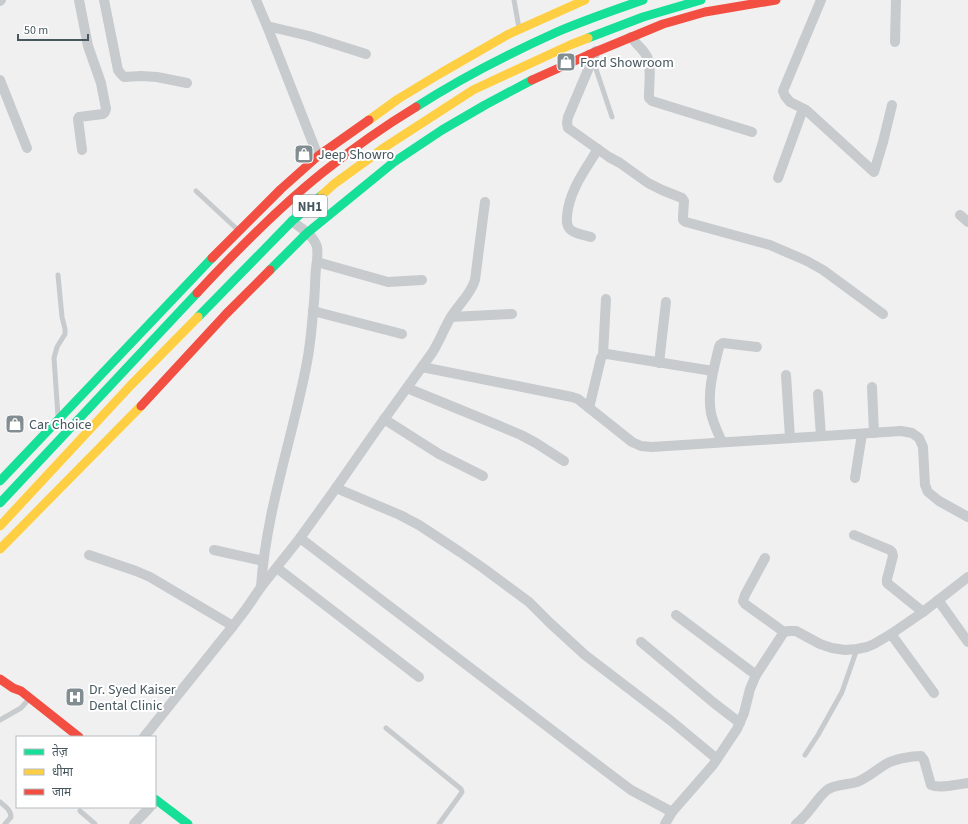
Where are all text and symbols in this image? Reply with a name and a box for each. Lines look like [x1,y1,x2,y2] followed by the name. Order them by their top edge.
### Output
[18,16,88,42] scale bar
[24,22,48,39] text: 50 m
[555,51,577,73] shop icon: Ford Showroom
[580,53,674,73] place label: Ford Showroom
[293,143,315,165] shop icon: Jeep Showro
[318,145,394,165] place label: Jeep Showro
[293,195,327,217] road number: NH1
[4,413,26,435] shop icon: Car Choice
[29,415,91,435] place label: Car Choice
[89,680,176,716] place label: Dr. Syed Kaiser Dental Clinic
[64,686,86,708] hospital icon: Dr. Syed Kaiser Dental Clinic
[16,736,156,808] legend
[52,744,69,761] text: तेज़
[52,764,74,781] text: धीमा
[52,784,72,801] text: जाम

